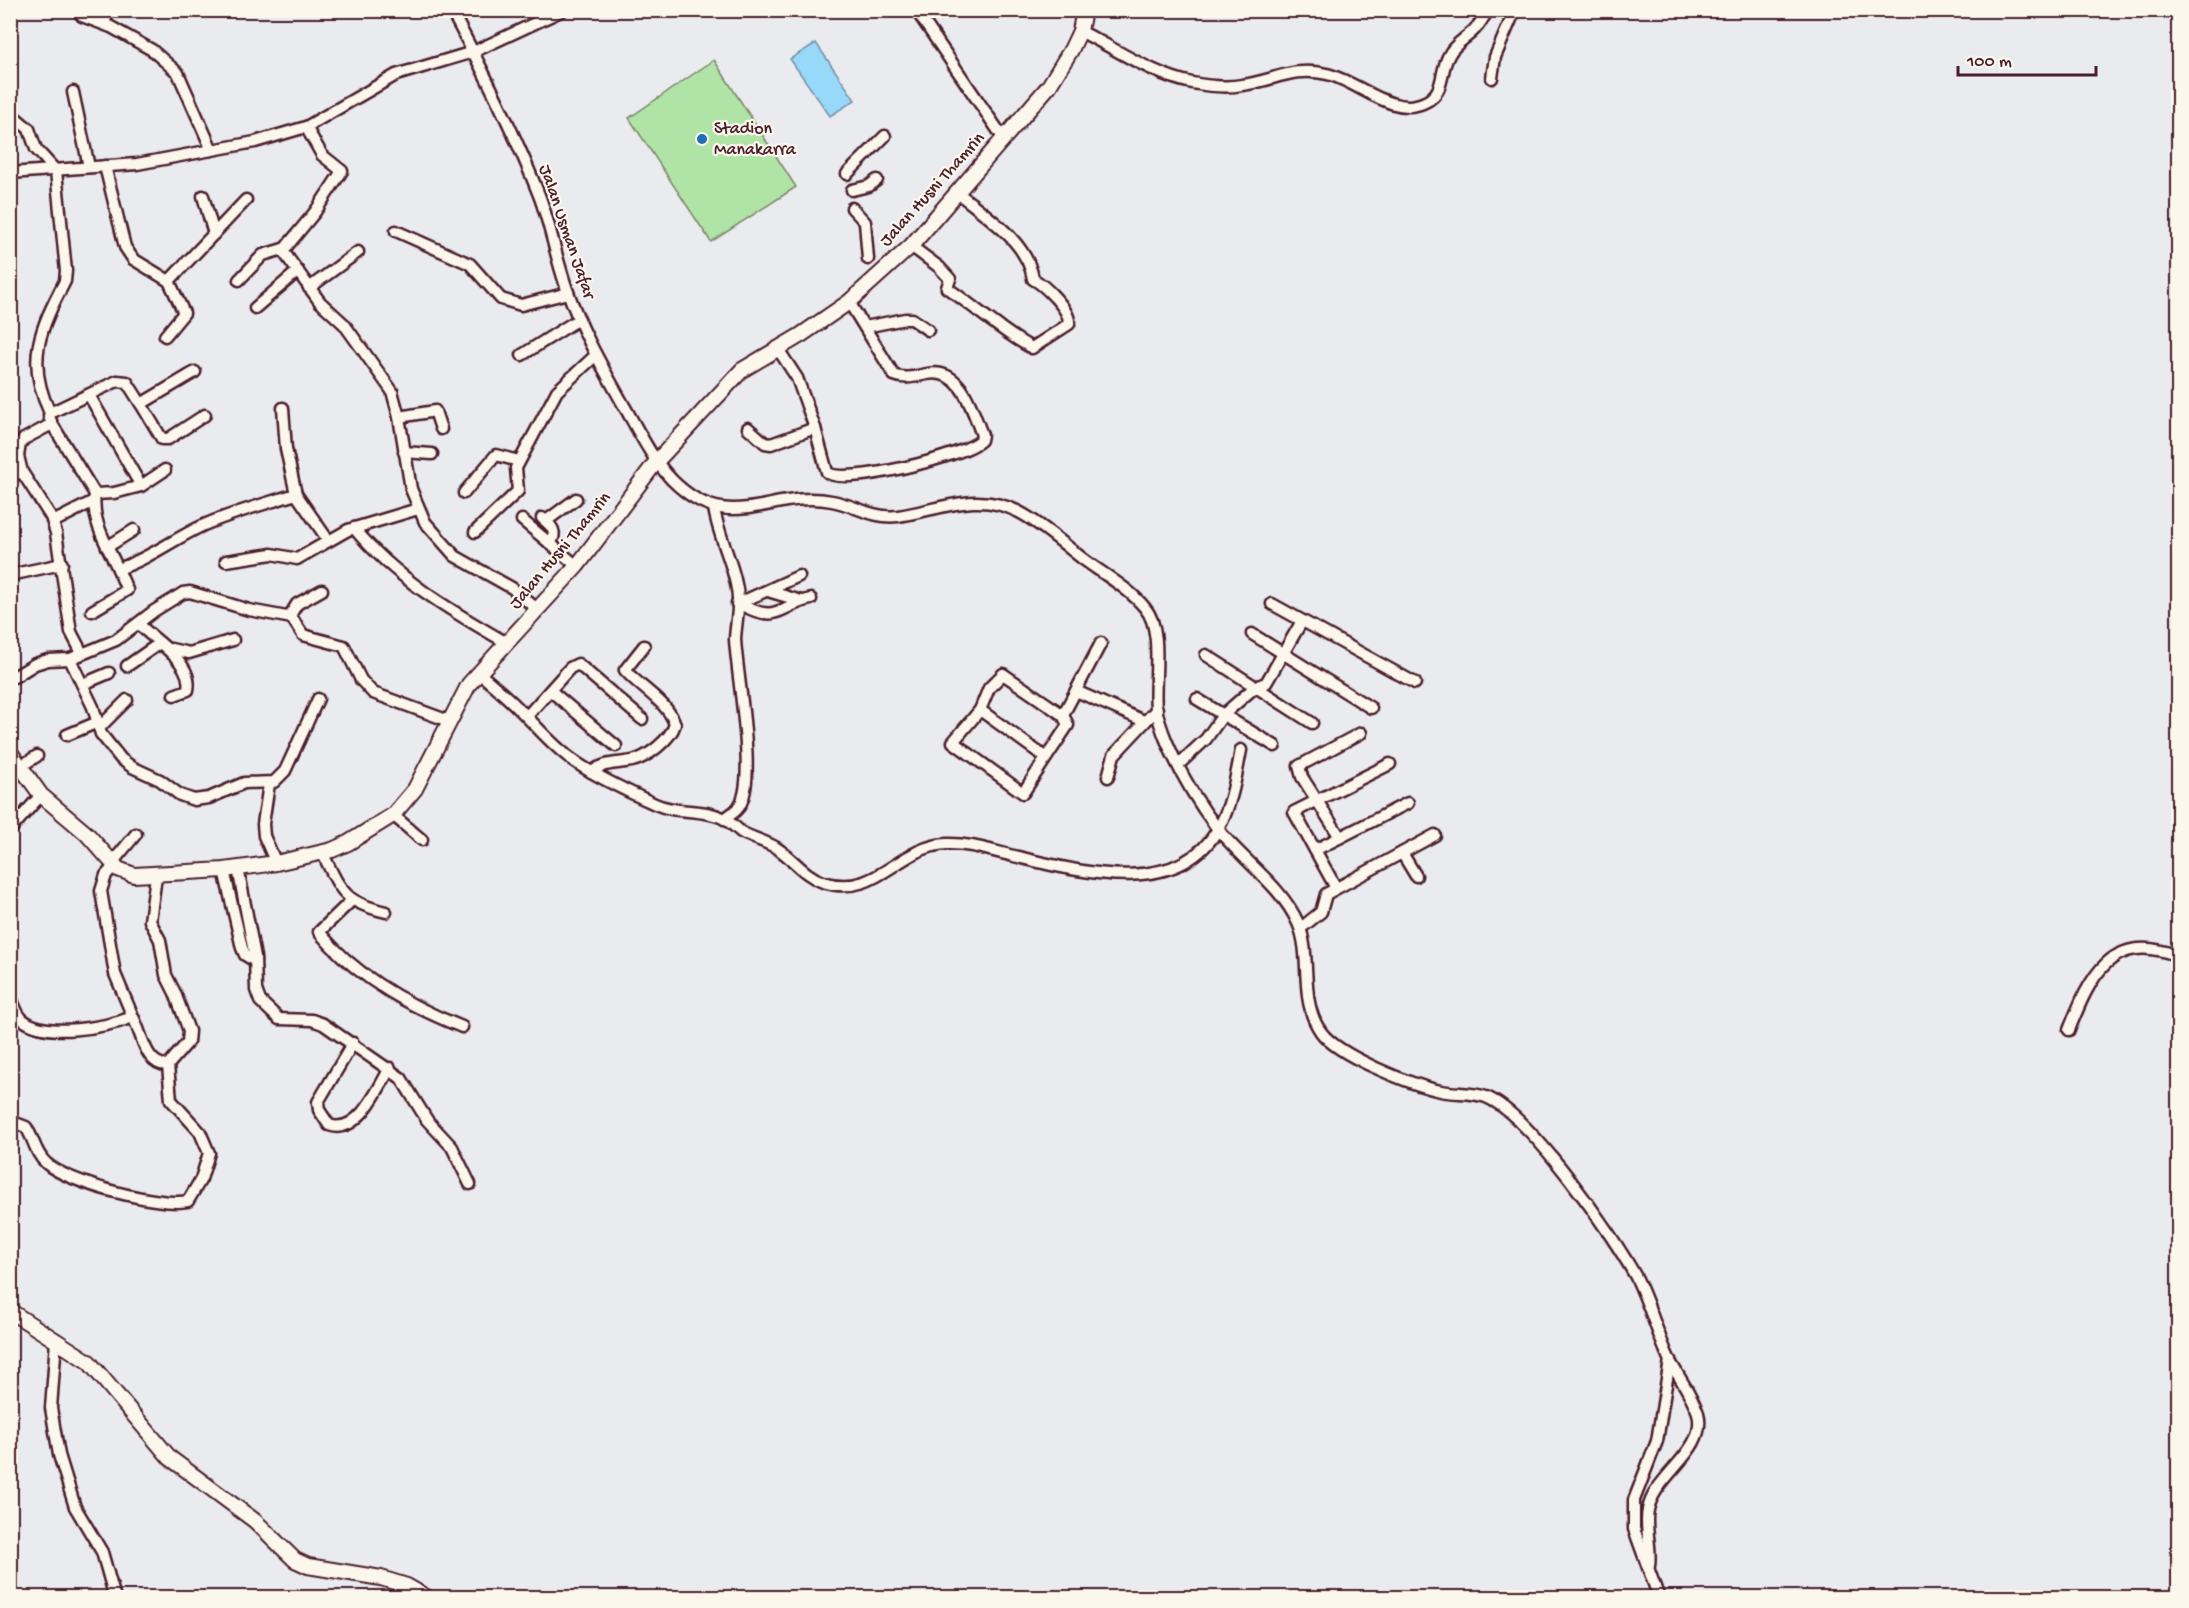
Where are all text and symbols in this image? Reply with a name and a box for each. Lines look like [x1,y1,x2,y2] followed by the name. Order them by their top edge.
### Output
[1958,39,2096,77] scale bar
[1966,52,2012,73] text: 100 m
[714,119,797,161] place label: Stadion Manakarra
[876,128,990,251] street label: Jalan Husni Thamrin
[695,132,709,146] marker: Stadion Manakarra
[533,162,599,303] street label: Jalan Usman Jafar
[506,488,616,614] street label: Jalan Husni Thamrin

